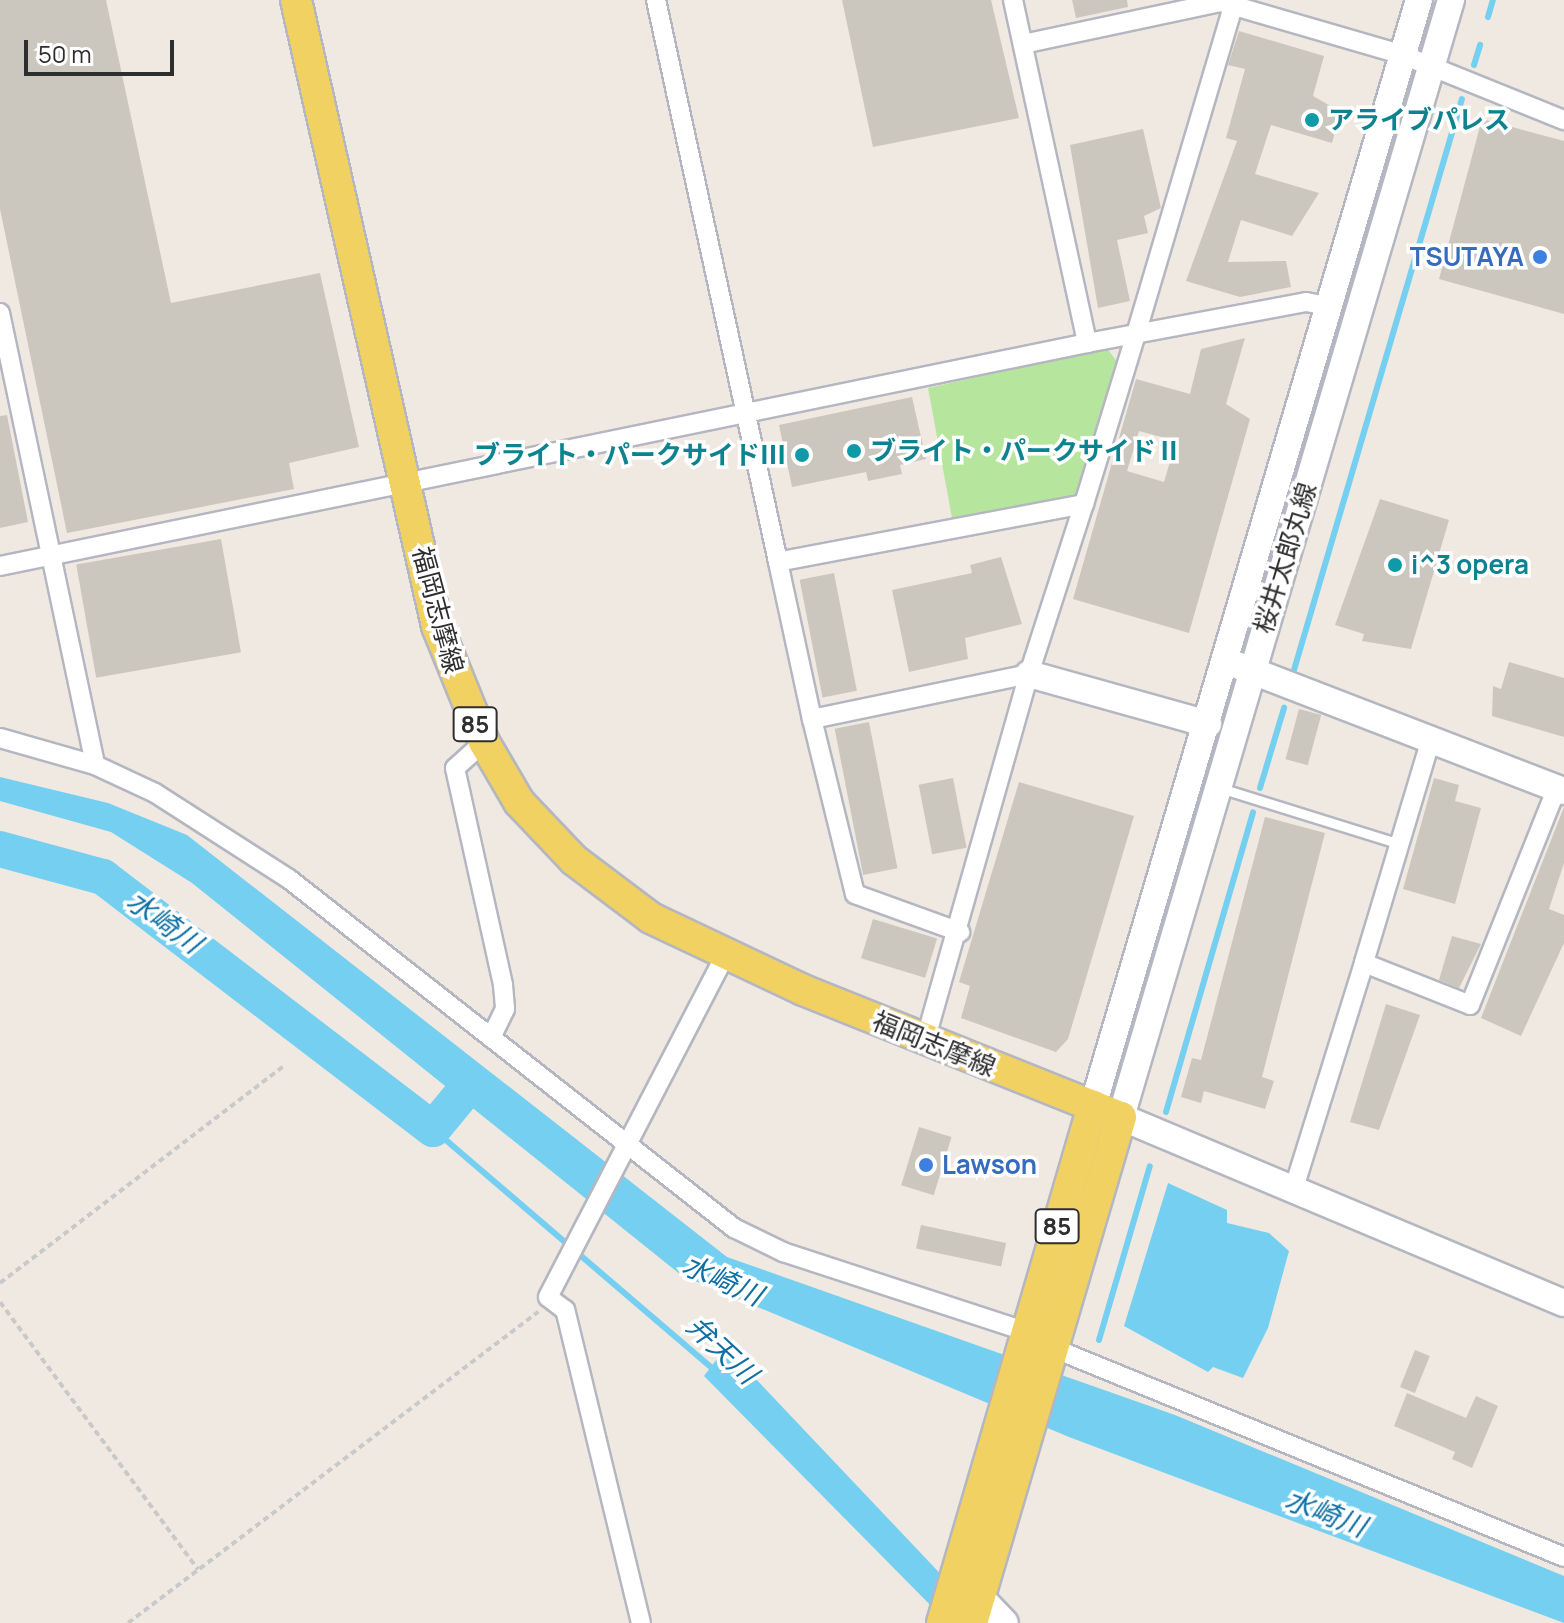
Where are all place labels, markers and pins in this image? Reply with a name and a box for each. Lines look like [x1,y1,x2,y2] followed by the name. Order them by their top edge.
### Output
[1328,104,1510,136] place label: アライブパレス
[1303,111,1321,129] marker: アライブパレス
[1410,241,1524,273] place label: TSUTAYA
[1531,248,1549,266] marker: TSUTAYA
[870,435,1182,467] place label: ブライト・パークサイドⅡ
[474,439,786,471] place label: ブライト・パークサイドⅢ
[845,442,863,460] marker: ブライト・パークサイドⅡ
[793,446,811,464] marker: ブライト・パークサイドⅢ
[1411,549,1529,581] place label: i^3 opera
[1386,556,1404,574] marker: i^3 opera
[942,1149,1037,1181] place label: Lawson
[917,1156,935,1174] marker: Lawson

